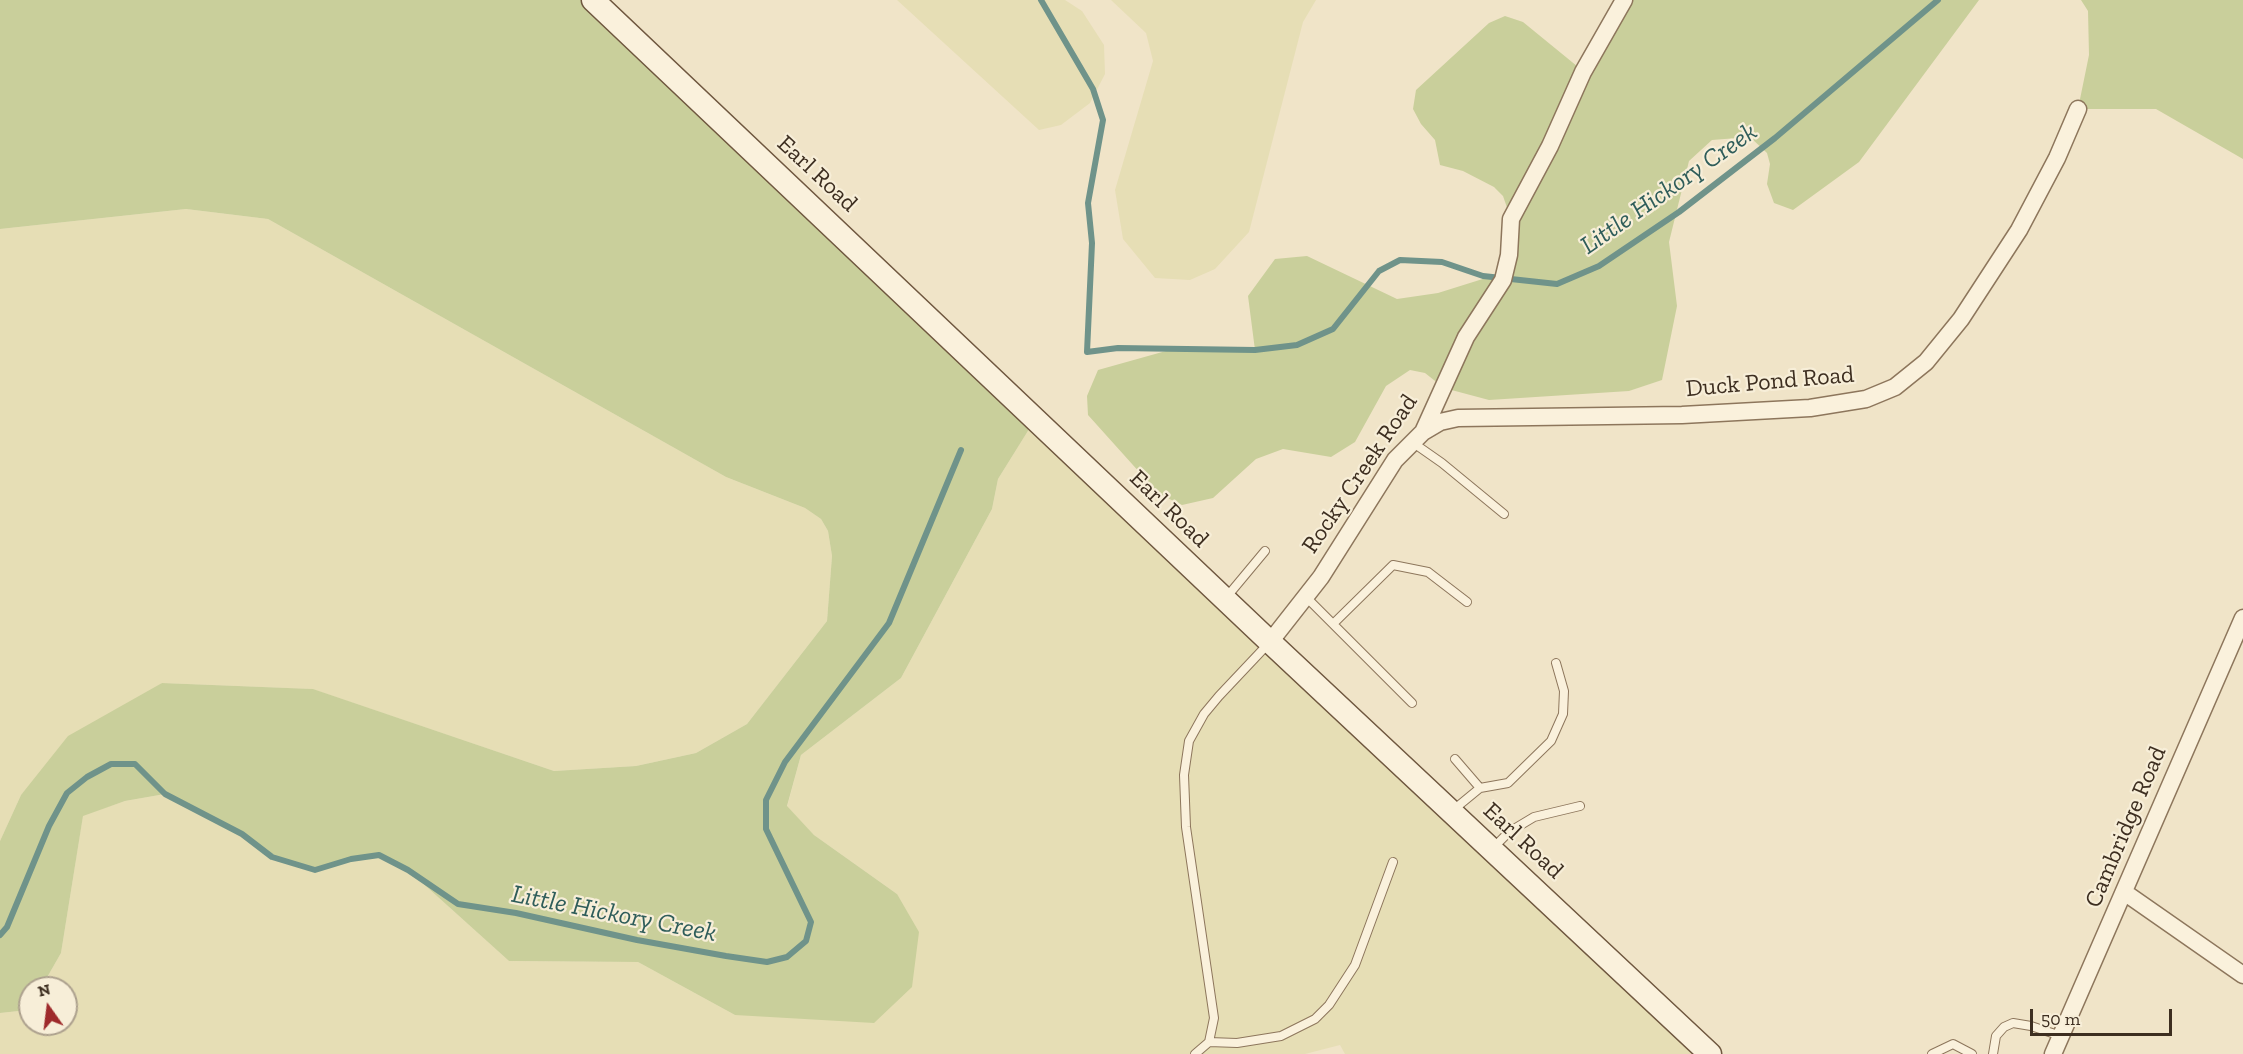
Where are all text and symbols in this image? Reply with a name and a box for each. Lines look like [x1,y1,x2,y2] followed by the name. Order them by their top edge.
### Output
[1575,117,1763,261] water label: Little Hickory Creek
[771,130,863,218] street label: Earl Road
[1685,360,1855,404] street label: Duck Pond Road
[1296,389,1424,559] street label: Rocky Creek Road
[1123,464,1215,554] street label: Earl Road
[2079,742,2173,912] street label: Cambridge Road
[1477,797,1569,885] street label: Earl Road
[509,879,719,949] water label: Little Hickory Creek
[18,976,78,1036] north arrow
[36,979,52,1001] text: N
[2033,997,2176,1035] scale bar
[2041,1008,2080,1030] text: 50 m

